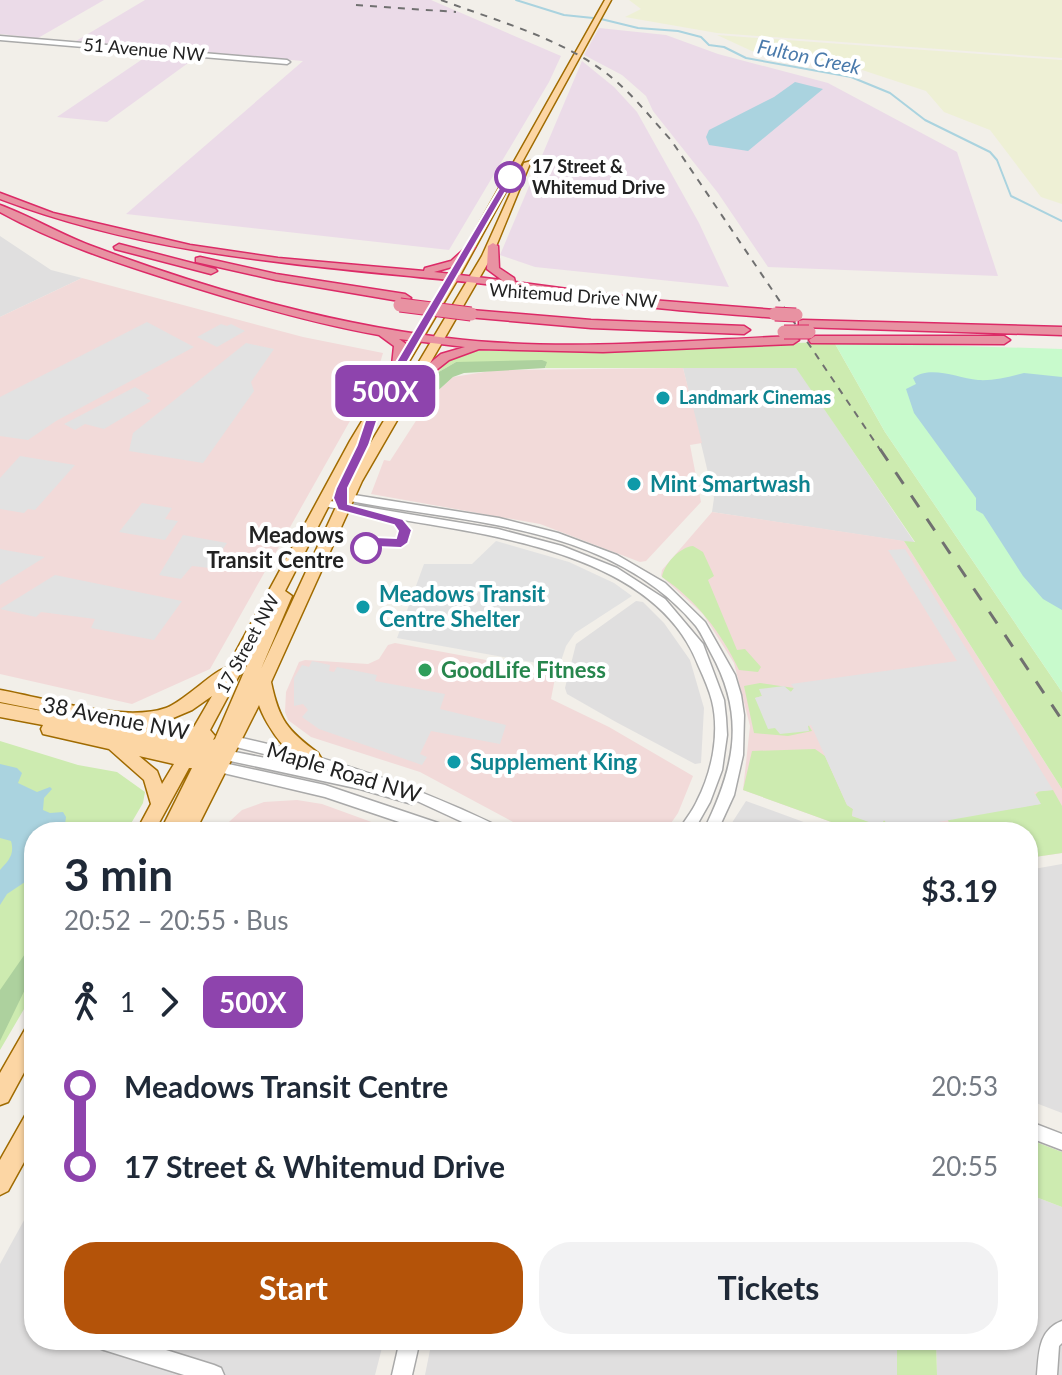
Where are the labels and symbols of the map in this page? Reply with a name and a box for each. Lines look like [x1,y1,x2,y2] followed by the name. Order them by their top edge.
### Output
[83,33,206,65] street label: 51 Avenue NW
[755,33,863,79] water label: Fulton Creek
[532,155,666,198] place label: 17 Street & Whitemud Drive
[495,162,525,192] marker: 17 Street & Whitemud Drive
[488,278,658,312] street label: Whitemud Drive NW
[329,365,441,417] line badge: 500X
[679,386,831,408] place label: Landmark Cinemas
[654,389,672,407] marker: Landmark Cinemas
[650,470,811,497] place label: Mint Smartwash
[625,475,643,493] marker: Mint Smartwash
[206,521,344,573] place label: Meadows Transit Centre
[351,533,381,563] marker: Meadows Transit Centre
[379,580,546,632] place label: Meadows Transit Centre Shelter
[211,590,284,697] street label: 17 Street NW
[354,598,372,616] marker: Meadows Transit Centre Shelter
[441,656,606,683] place label: GoodLife Fitness
[416,661,434,679] marker: GoodLife Fitness
[41,690,192,745] street label: 38 Avenue NW
[264,735,425,808] street label: Maple Road NW
[470,748,638,775] place label: Supplement King
[445,753,463,771] marker: Supplement King

